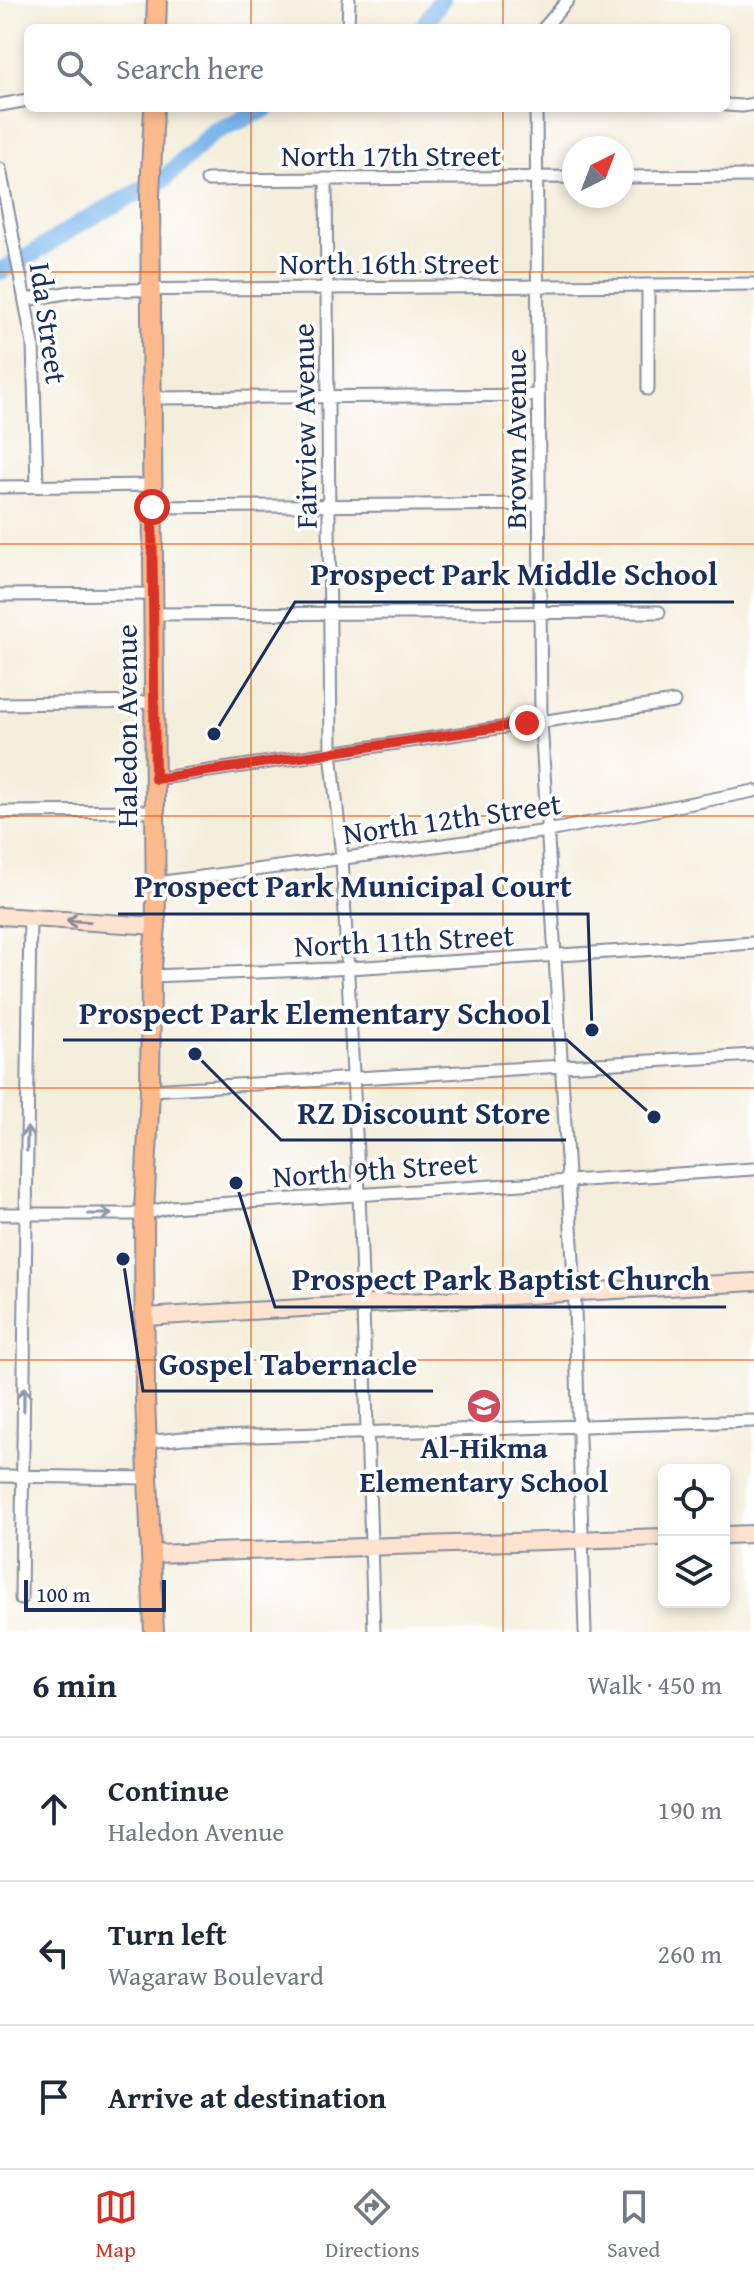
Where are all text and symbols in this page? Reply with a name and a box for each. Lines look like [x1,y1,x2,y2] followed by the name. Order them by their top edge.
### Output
[24,24,730,112] search box
[52,46,96,90] icon: search
[116,46,264,90] text: Search here
[281,133,501,177] street label: North 17th Street
[562,136,634,208] north arrow
[279,241,499,285] street label: North 16th Street
[19,260,79,387] street label: Ida Street
[280,323,328,529] street label: Fairview Avenue
[493,349,537,529] street label: Brown Avenue
[134,489,170,525] route start
[295,546,734,602] callout: Prospect Park Middle School
[310,550,718,597] text: Prospect Park Middle School
[104,624,148,828] street label: Haledon Avenue
[509,705,545,741] route end
[340,781,564,855] street label: North 12th Street
[118,858,588,914] callout: Prospect Park Municipal Court
[134,862,572,909] text: Prospect Park Municipal Court
[293,912,515,968] street label: North 11th Street
[65,913,92,928] one-way arrow
[63,984,567,1040] callout: Prospect Park Elementary School
[79,989,551,1036] text: Prospect Park Elementary School
[281,1084,566,1140] callout: RZ Discount Store
[297,1089,551,1136] text: RZ Discount Store
[19,1126,35,1153] one-way arrow
[271,1140,480,1198] street label: North 9th Street
[86,1206,113,1222] one-way arrow
[275,1251,726,1307] callout: Prospect Park Baptist Church
[292,1255,710,1302] text: Prospect Park Baptist Church
[143,1335,433,1391] callout: Gospel Tabernacle
[159,1340,417,1387] text: Gospel Tabernacle
[16,1386,32,1413] one-way arrow
[465,1387,503,1425] school or university icon: Al-Hikma Elementary School
[360,1425,608,1503] place label: Al-Hikma Elementary School
[658,1464,730,1608] map controls
[658,1464,730,1536] button: locate
[658,1536,730,1608] button: layers
[24,1576,166,1612] scale bar
[36,1578,91,1610] text: 100 m
[32,1660,117,1709] text: 6 min
[588,1665,722,1704] text: Walk · 450 m
[108,1768,229,1812] text: Continue
[32,1787,76,1831] icon: ahead
[657,1790,722,1829] text: 190 m
[108,1812,284,1851] text: Haledon Avenue
[108,1912,227,1956] text: Turn left
[32,1931,76,1975] icon: left
[657,1934,722,1973] text: 260 m
[108,1956,324,1995] text: Wagaraw Boulevard
[32,2075,76,2119] icon: arrive
[108,2075,386,2119] text: Arrive at destination
[94,2185,138,2265] tab: Map
[325,2185,420,2265] tab: Directions
[607,2185,660,2265] tab: Saved

